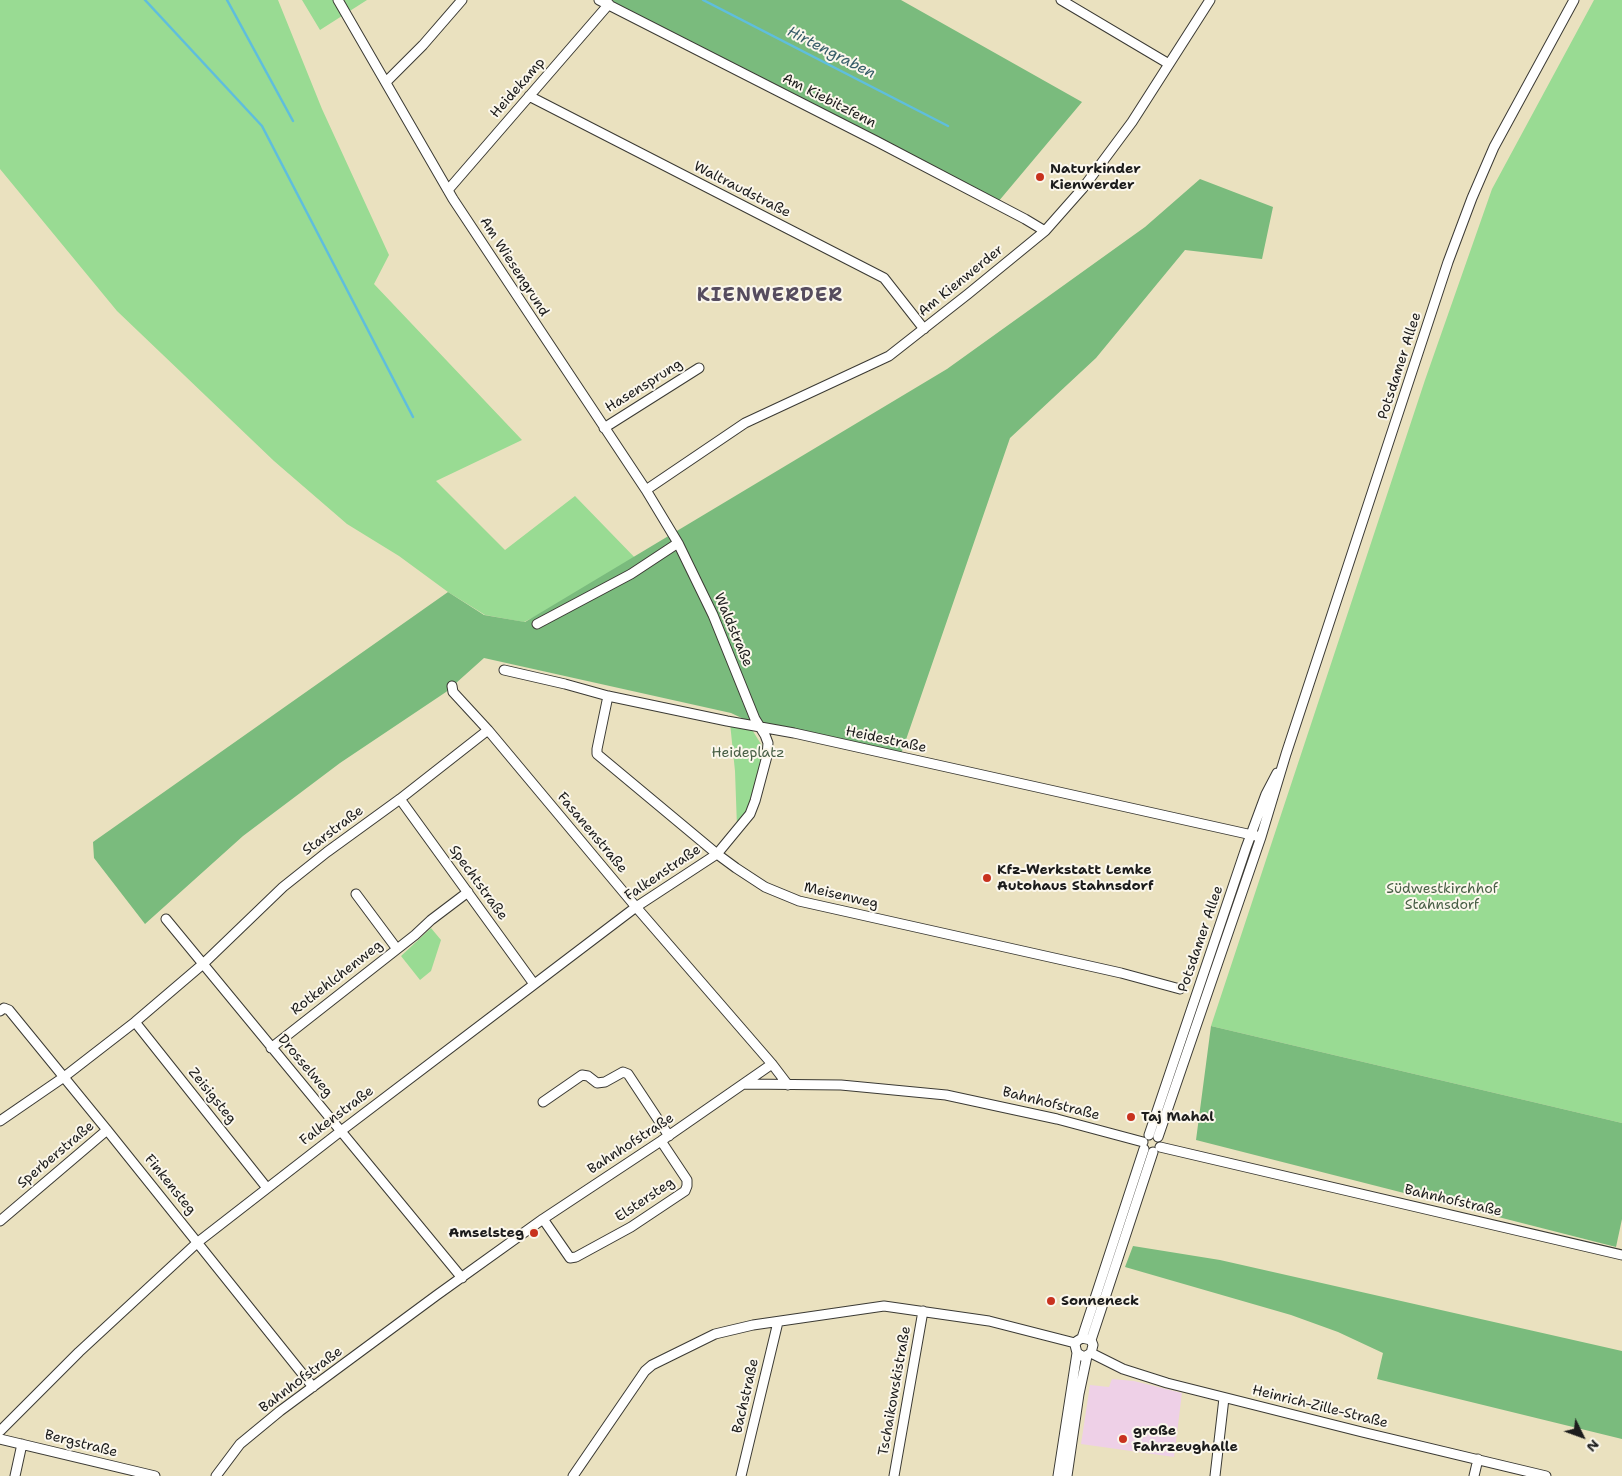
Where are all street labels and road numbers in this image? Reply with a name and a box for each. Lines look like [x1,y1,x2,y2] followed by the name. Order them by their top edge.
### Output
[487,54,549,122] street label: Heidekamp
[779,70,879,132] street label: Am Kiebitzfenn
[691,158,793,222] street label: Waltraudstraße
[476,214,552,320] street label: Am Wiesengrund
[915,242,1007,320] street label: Am Kienwerder
[1375,310,1425,422] street label: Potsdamer Allee
[602,356,686,416] street label: Hasensprung
[710,591,756,669] street label: Waldstraße
[844,723,928,757] street label: Heidestraße
[553,789,631,877] street label: Fasanenstraße
[299,803,367,859] street label: Starstraße
[622,841,704,905] street label: Falkenstraße
[445,842,511,924] street label: Spechtstraße
[802,879,880,913] street label: Meisenweg
[1175,883,1227,995] street label: Potsdamer Allee
[288,937,386,1019] street label: Rotkehlchenweg
[274,1031,336,1101] street label: Drosselweg
[184,1065,240,1127] street label: Zeisigsteg
[297,1083,377,1149] street label: Falkenstraße
[1001,1084,1101,1124] street label: Bahnhofstraße
[585,1110,677,1178] street label: Bahnhofstraße
[14,1118,98,1192] street label: Sperberstraße
[141,1152,199,1218] street label: Finkensteg
[612,1174,678,1226] street label: Elstersteg
[1403,1182,1503,1220] street label: Bahnhofstraße
[875,1325,915,1457] street label: Tschaikowskistraße
[256,1343,346,1417] street label: Bahnhofstraße
[729,1357,763,1435] street label: Bachstraße
[1250,1382,1390,1432] street label: Heinrich-Zille-Straße
[43,1427,119,1461] street label: Bergstraße

